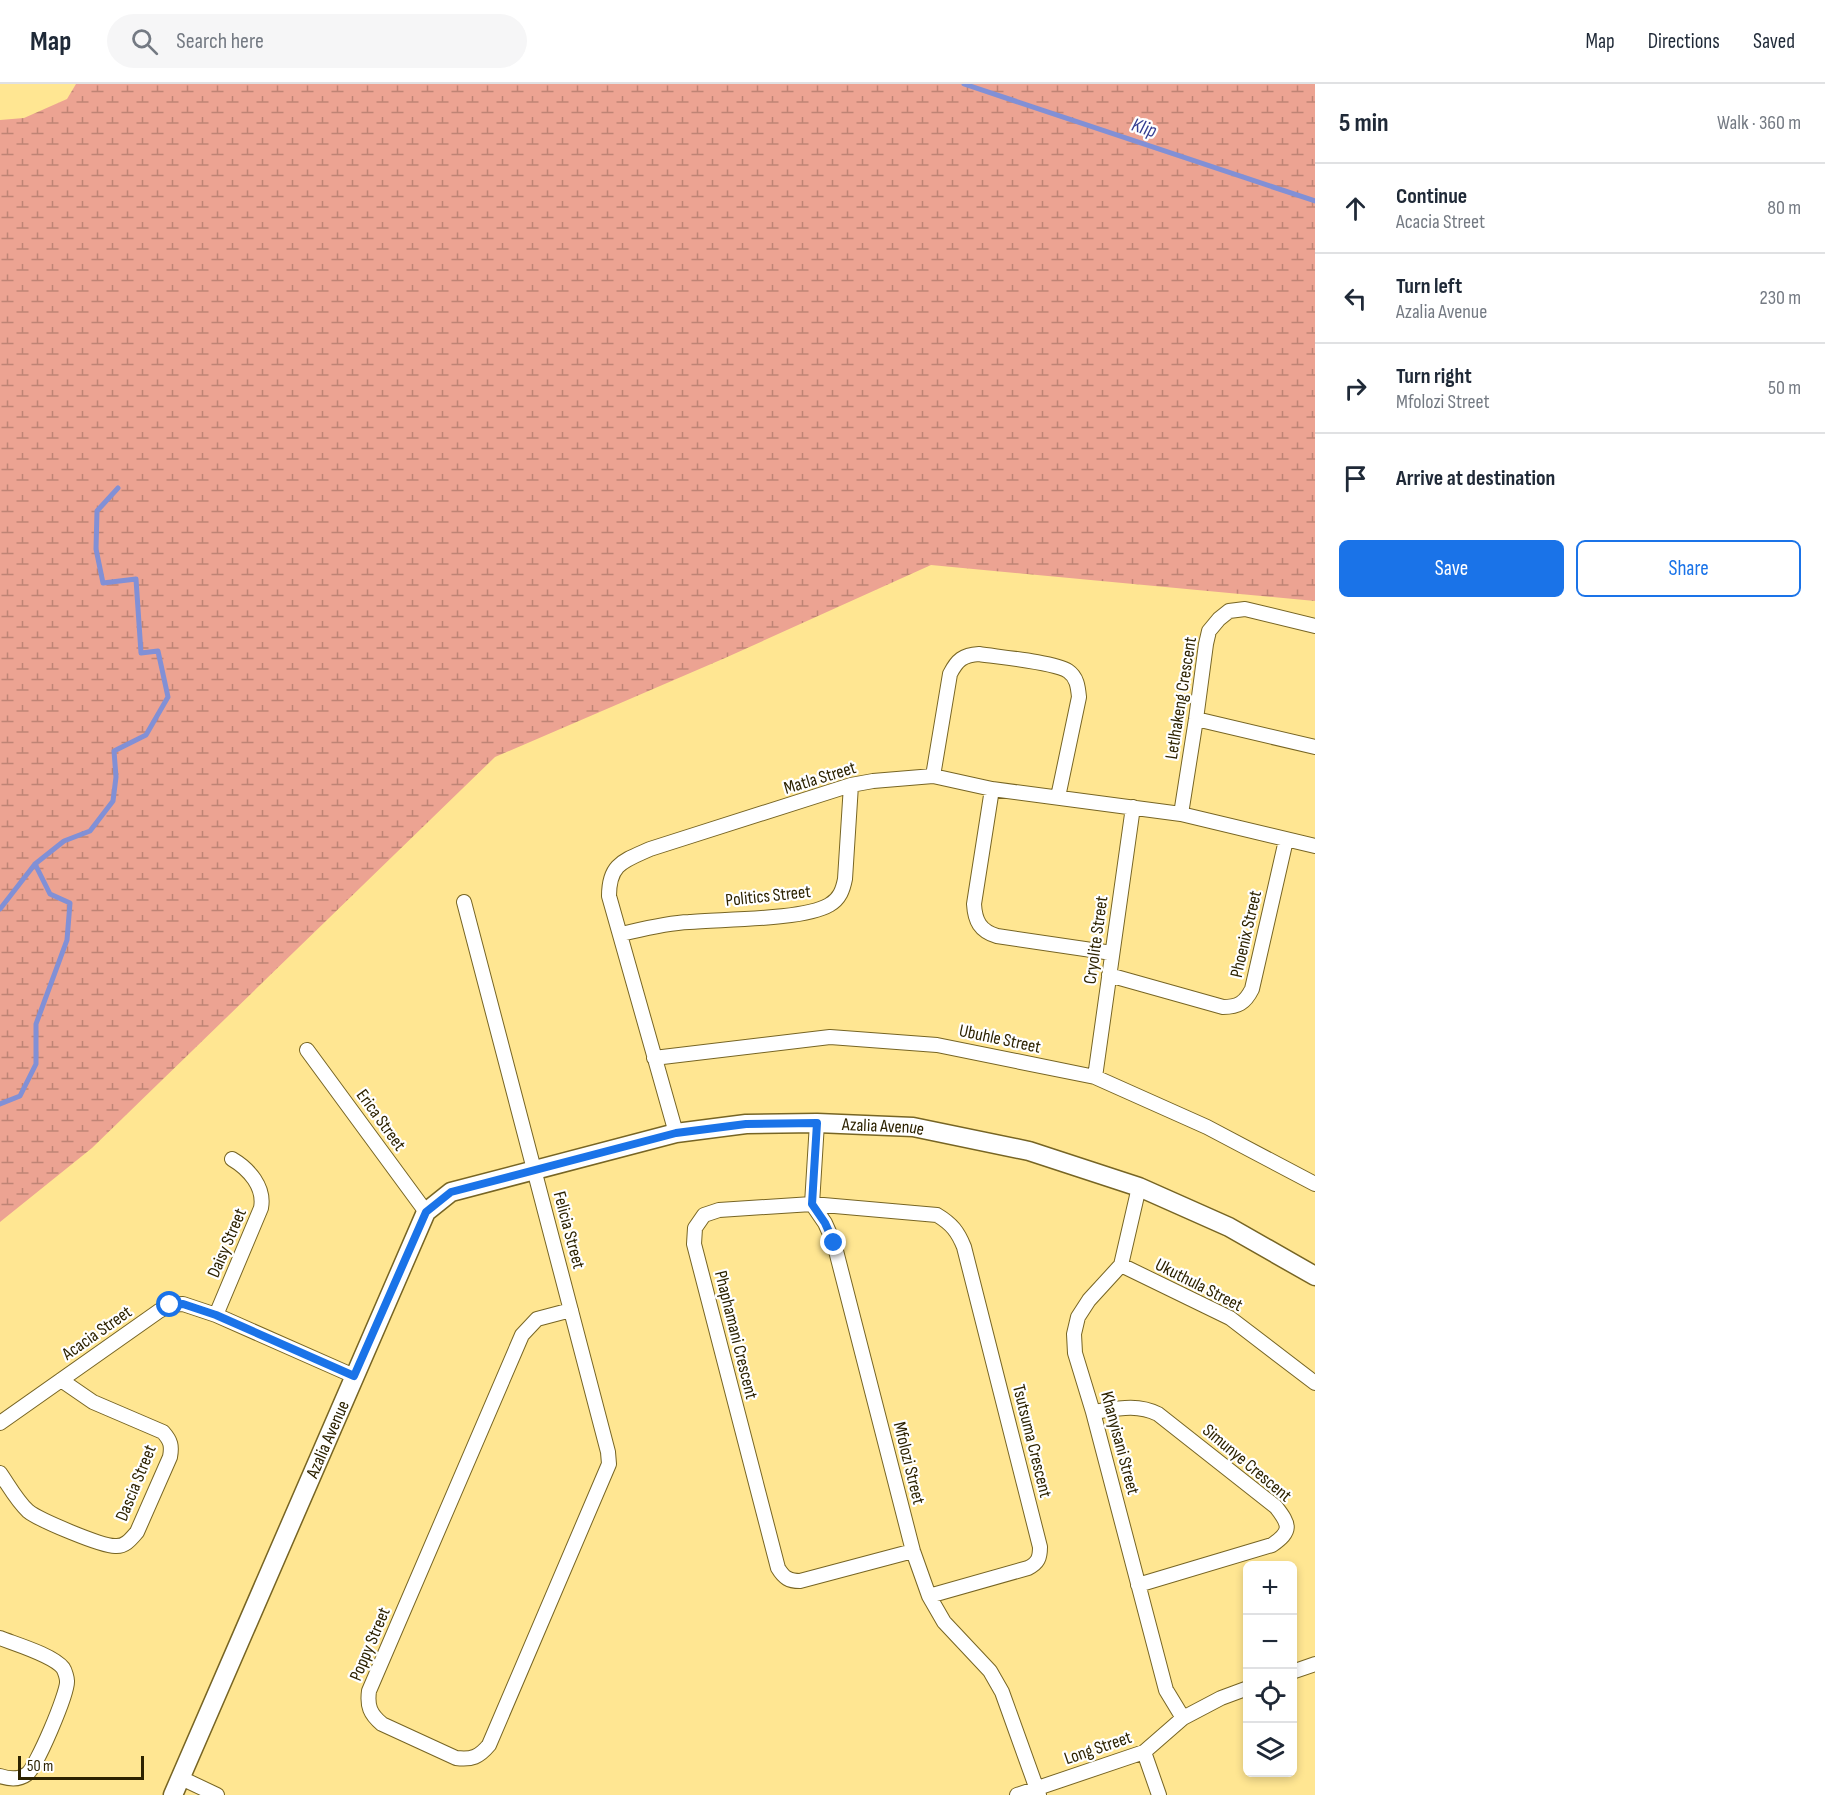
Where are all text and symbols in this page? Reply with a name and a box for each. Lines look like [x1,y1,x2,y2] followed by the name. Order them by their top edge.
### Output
[107,14,527,68] search box
[30,25,71,58] text: Map
[128,25,161,58] icon: search
[176,28,264,55] text: Search here
[1585,29,1615,54] text: Map
[1648,29,1720,54] text: Directions
[1753,29,1795,54] text: Saved
[1339,108,1389,139] text: 5 min
[1717,111,1801,135] text: Walk · 360 m
[1129,113,1159,143] water label: Klip
[1396,183,1467,210] text: Continue
[1339,192,1372,225] icon: ahead
[1767,196,1801,220] text: 80 m
[1396,210,1485,234] text: Acacia Street
[1396,273,1462,300] text: Turn left
[1339,282,1372,315] icon: left
[1759,286,1801,310] text: 230 m
[1396,300,1487,324] text: Azalia Avenue
[1396,363,1472,390] text: Turn right
[1339,372,1372,405] icon: right
[1768,376,1801,400] text: 50 m
[1396,390,1490,414] text: Mfolozi Street
[1339,462,1372,495] icon: arrive
[1396,465,1555,492] text: Arrive at destination
[1339,540,1564,597] button: Save
[1576,540,1801,597] button: Share
[1161,635,1201,761] street label: Letlhakeng Crescent
[781,757,859,799] street label: Matla Street
[724,881,812,911] street label: Politics Street
[1226,888,1266,980] street label: Phoenix Street
[1079,894,1113,985] street label: Cryolite Street
[957,1020,1043,1058] street label: Ubuhle Street
[352,1085,411,1155] street label: Erica Street
[841,1114,926,1140] street label: Azalia Avenue
[549,1189,590,1271] street label: Felicia Street
[203,1205,251,1281] street label: Daisy Street
[820,1229,846,1255] route end
[1152,1254,1247,1316] street label: Ukuthula Street
[710,1269,762,1402] street label: Phaphamani Crescent
[156,1291,182,1317] route start
[57,1301,136,1365] street label: Acacia Street
[1008,1382,1056,1500] street label: Tsutsuma Crescent
[1096,1389,1144,1497] street label: Khanyisani Street
[301,1397,353,1482] street label: Azalia Avenue
[889,1420,930,1507] street label: Mfolozi Street
[1198,1420,1296,1507] street label: Simunye Crescent
[111,1441,161,1524] street label: Dascia Street
[1243,1561,1297,1777] map controls
[1243,1561,1297,1615] button: +
[345,1604,395,1684] street label: Poppy Street
[1243,1615,1297,1669] button: −
[1243,1669,1297,1723] button: locate
[1243,1723,1297,1777] button: layers
[1062,1727,1135,1769] street label: Long Street
[18,1753,144,1780] scale bar
[27,1757,53,1776] text: 50 m

